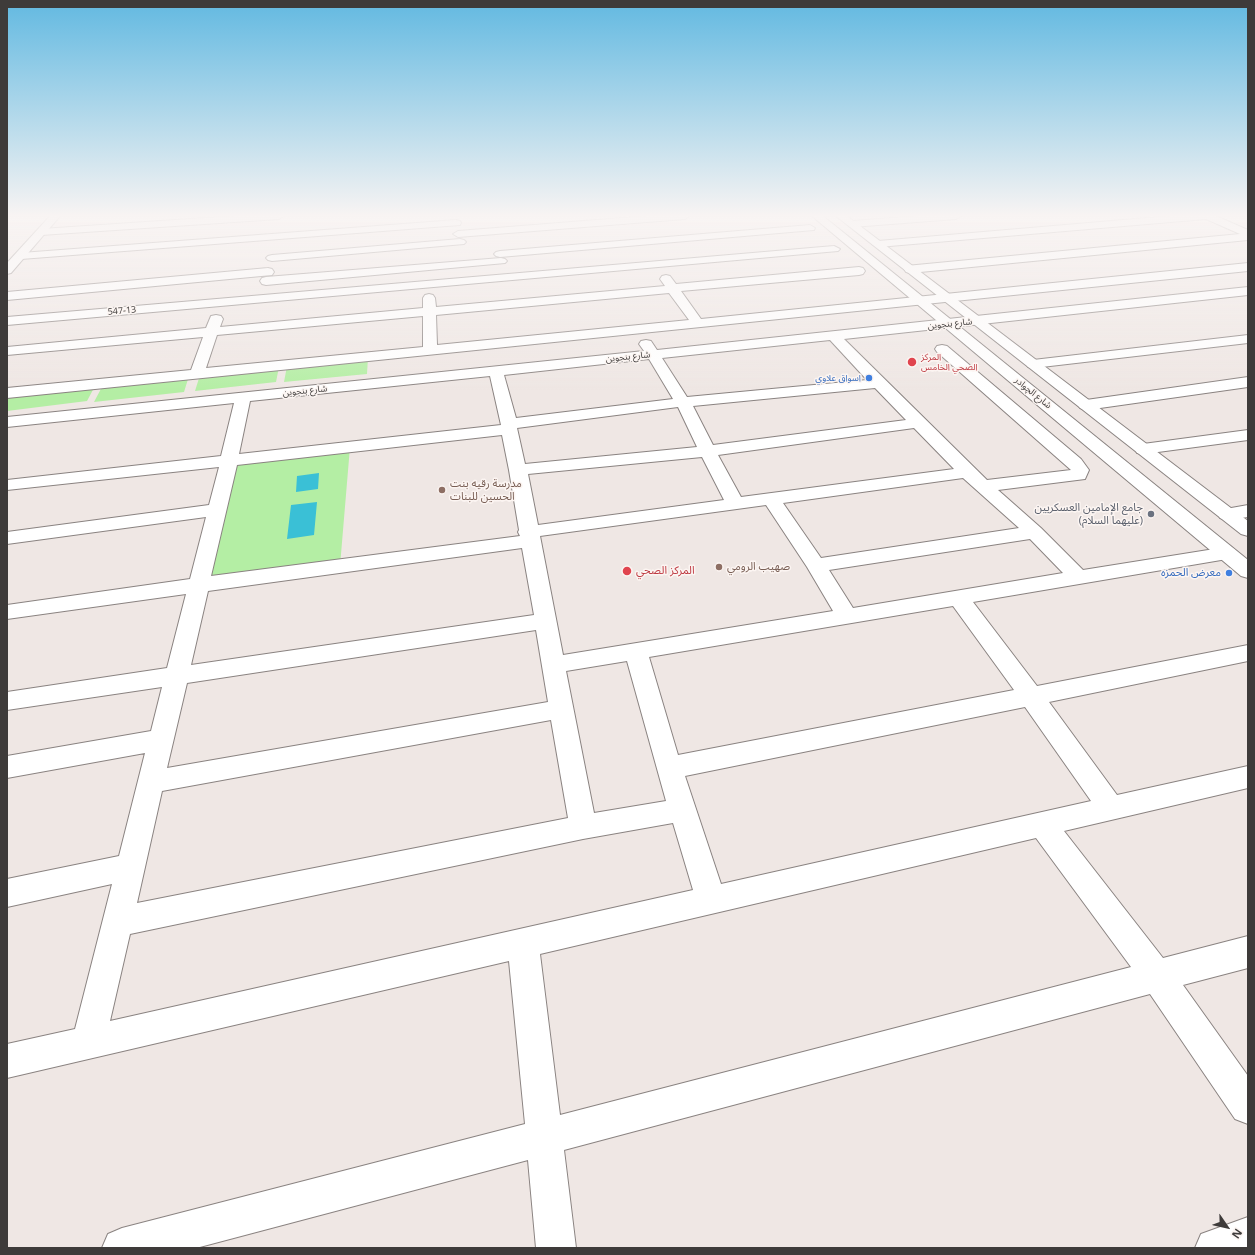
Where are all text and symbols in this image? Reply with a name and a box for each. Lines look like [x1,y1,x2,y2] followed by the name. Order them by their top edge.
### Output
[107,304,137,318] street label: 547-13
[927,316,973,332] street label: شارع بنجوين
[605,349,651,365] street label: شارع بنجوين
[921,352,978,373] place label: المركز الصحي الخامس
[906,356,918,368] marker: المركز الصحي الخامس
[815,373,861,383] place label: اسواق علاوي
[864,373,874,383] marker: اسواق علاوي
[1012,375,1054,411] street label: شارع الچوادر
[282,383,328,399] street label: شارع بنجوين
[450,477,522,503] place label: مدرسة رقيه بنت الحسين للبنات
[437,485,447,495] marker: مدرسة رقيه بنت الحسين للبنات
[1034,501,1143,527] place label: جامع الإمامين العسكريين (عليهما السلام)
[1146,509,1156,519] marker: جامع الإمامين العسكريين (عليهما السلام)
[727,560,790,574] place label: صهيب الرومي
[714,562,724,572] marker: صهيب الرومي
[636,564,695,578] place label: المركز الصحي
[621,565,633,577] marker: المركز الصحي
[1161,566,1221,580] place label: معرض الحمزه
[1224,568,1234,578] marker: معرض الحمزه
[1207,1207,1247,1247] north arrow
[1229,1226,1246,1242] text: N

